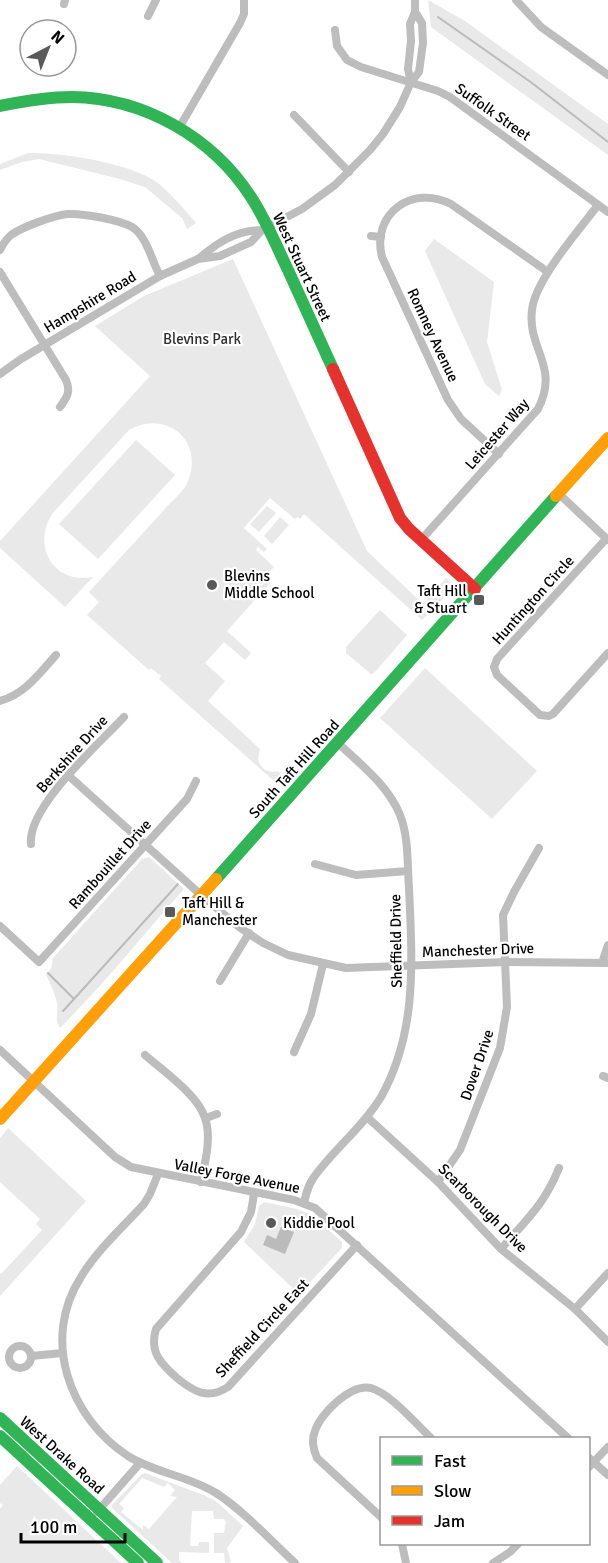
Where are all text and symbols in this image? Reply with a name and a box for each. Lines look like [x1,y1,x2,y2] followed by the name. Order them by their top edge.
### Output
[18,18,78,78] north arrow
[47,26,68,49] text: N
[452,79,534,145] street label: Suffolk Street
[269,210,335,324] street label: West Stuart Street
[41,267,139,337] street label: Hampshire Road
[403,285,463,385] street label: Romney Avenue
[163,330,242,348] park label: Blevins Park
[461,395,533,473] street label: Leicester Way
[488,552,578,648] street label: Huntington Circle
[224,567,315,602] place label: Blevins Middle School
[205,578,219,592] marker: Blevins Middle School
[414,582,467,617] place label: Taft Hill & Stuart
[472,593,486,607] marker: Taft Hill & Stuart
[33,712,111,796] street label: Berkshire Drive
[245,716,343,822] street label: South Taft Hill Road
[65,815,155,913] street label: Rambouillet Drive
[182,894,258,929] place label: Taft Hill & Manchester
[386,894,406,988] street label: Sheffield Drive
[163,905,177,919] marker: Taft Hill & Manchester
[422,939,534,961] street label: Manchester Drive
[456,1027,498,1103] street label: Dover Drive
[172,1155,302,1197] street label: Valley Forge Avenue
[435,1160,531,1256] street label: Scarborough Drive
[283,1214,355,1232] place label: Kiddie Pool
[264,1216,278,1230] marker: Kiddie Pool
[212,1275,312,1381] street label: Sheffield Circle East
[16,1412,108,1498] street label: West Drake Road
[380,1437,590,1545] legend
[434,1450,466,1472] text: Fast
[434,1480,471,1502] text: Slow
[21,1506,124,1544] scale bar
[434,1510,465,1532] text: Jam
[30,1516,77,1538] text: 100 m

